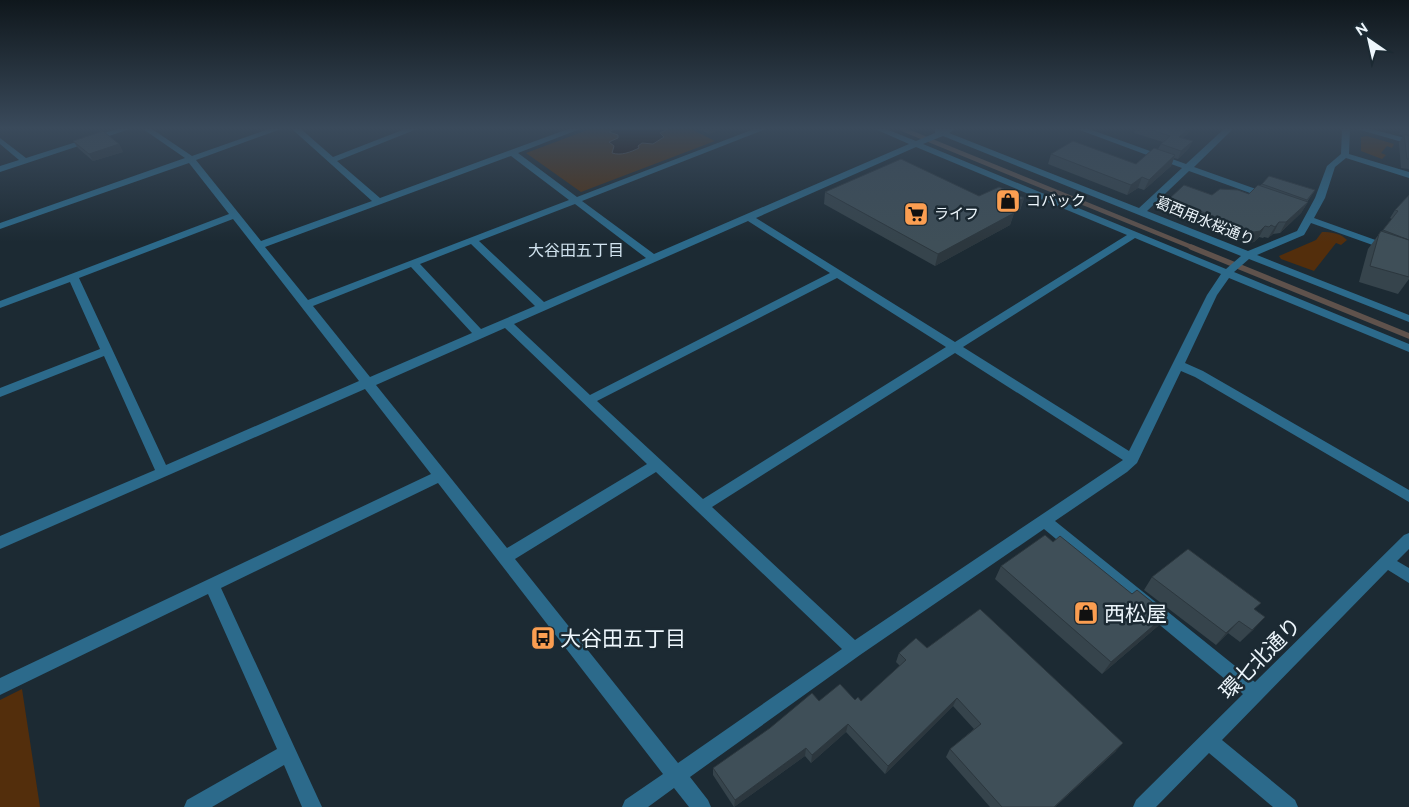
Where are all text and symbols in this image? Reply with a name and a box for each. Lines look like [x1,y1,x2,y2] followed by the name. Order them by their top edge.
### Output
[1344,15,1394,65] north arrow
[1353,20,1371,39] text: N
[995,188,1021,214] shop icon: コバック
[1026,192,1086,210] place label: コバック
[1153,193,1257,249] street label: 葛西用水桜通り
[903,201,929,227] supermarket icon: ライフ
[934,205,979,223] place label: ライフ
[528,241,624,260] district label: 大谷田五丁目
[1073,600,1099,626] shop icon: 西松屋
[1104,601,1167,626] place label: 西松屋
[1214,612,1306,704] street label: 環七北通り
[530,625,556,651] bus stop icon: 大谷田五丁目
[560,626,686,651] place label: 大谷田五丁目

